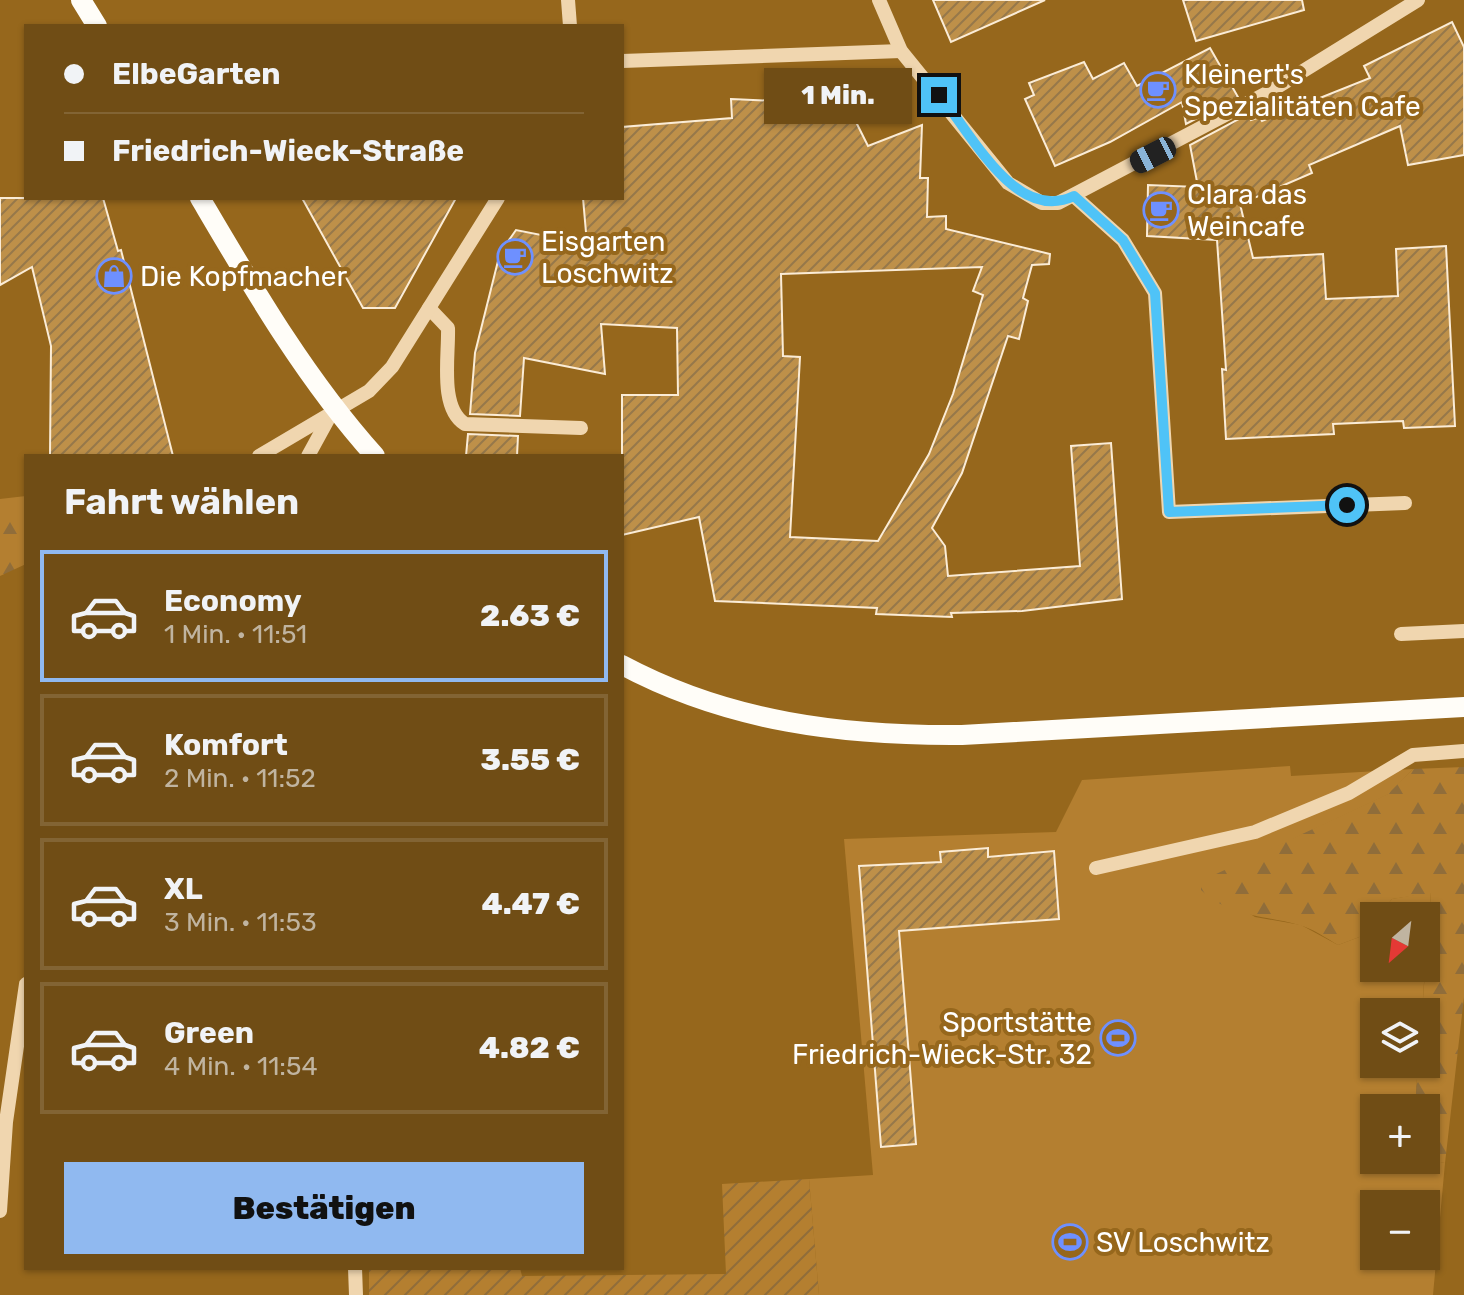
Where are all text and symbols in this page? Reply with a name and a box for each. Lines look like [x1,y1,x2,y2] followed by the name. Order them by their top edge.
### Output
[112,56,281,92] text: ElbeGarten
[1184,58,1421,123] place label: Kleinert's Spezialitäten Cafe
[763,67,911,123] callout: 1 Min.
[1139,71,1177,109] cafe icon: Kleinert's Spezialitäten Cafe
[921,77,957,113] route end
[801,80,875,111] text: 1 Min.
[112,133,464,169] text: Friedrich-Wieck-Straße
[1126,133,1180,177] car
[1187,178,1307,243] place label: Clara das Weincafe
[1142,191,1180,229] cafe icon: Clara das Weincafe
[541,225,674,290] place label: Eisgarten Loschwitz
[496,238,534,276] cafe icon: Eisgarten Loschwitz
[95,257,133,295] shop icon: Die Kopfmacher
[140,260,348,293] place label: Die Kopfmacher
[64,480,299,523] text: Fahrt wählen
[1329,487,1365,523] route start
[68,580,140,652] icon: car
[164,583,302,619] text: Economy
[480,598,580,634] text: 2.63 €
[164,619,307,650] text: 1 Min. · 11:51
[68,724,140,796] icon: car
[164,727,288,763] text: Komfort
[480,742,580,778] text: 3.55 €
[164,763,316,794] text: 2 Min. · 11:52
[68,868,140,940] icon: car
[164,871,203,907] text: XL
[482,886,580,922] text: 4.47 €
[1360,902,1440,982] north arrow
[1360,902,1440,1270] map controls
[164,907,317,938] text: 3 Min. · 11:53
[1360,998,1440,1078] button: layers
[792,1006,1092,1071] place label: Sportstätte Friedrich-Wieck-Str. 32
[68,1012,140,1084] icon: car
[164,1015,254,1051] text: Green
[1099,1019,1137,1057] sports icon: Sportstätte Friedrich-Wieck-Str. 32
[479,1030,580,1066] text: 4.82 €
[164,1051,318,1082] text: 4 Min. · 11:54
[1360,1094,1440,1174] button: +
[64,1162,584,1254] button: Bestätigen
[1360,1190,1440,1270] button: −
[1051,1223,1089,1261] sports icon: SV Loschwitz
[1096,1226,1270,1259] place label: SV Loschwitz

